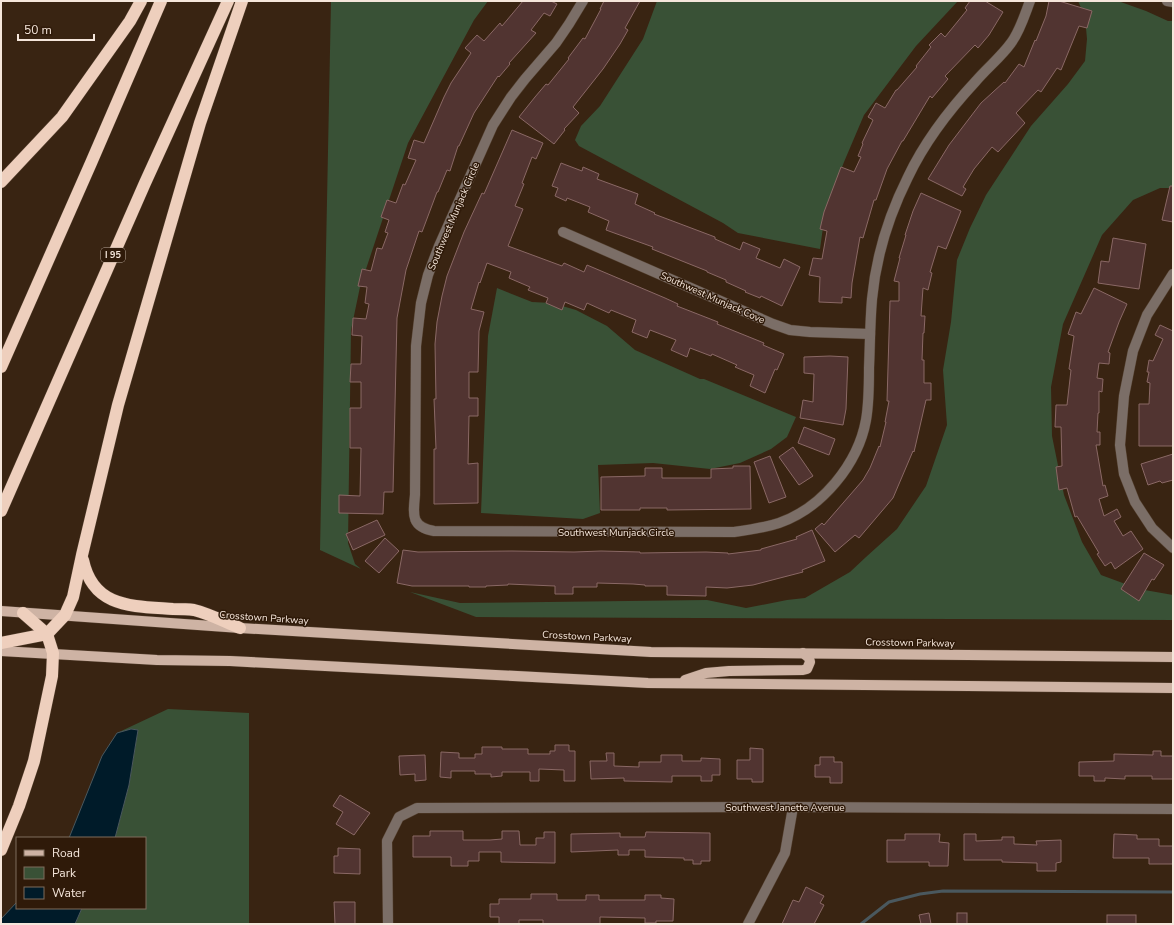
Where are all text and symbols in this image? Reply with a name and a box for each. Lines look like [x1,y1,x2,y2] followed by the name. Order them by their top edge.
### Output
[18,16,94,42] scale bar
[24,22,52,38] text: 50 m
[425,160,483,273] street label: Southwest Munjack Circle
[101,248,125,262] road number: I 95
[658,269,767,327] street label: Southwest Munjack Cove
[558,526,674,540] street label: Southwest Munjack Circle
[219,608,310,628] street label: Crosstown Parkway
[542,628,633,646] street label: Crosstown Parkway
[865,635,956,651] street label: Crosstown Parkway
[725,801,845,815] street label: Southwest Janette Avenue
[16,837,146,909] legend
[52,845,80,861] text: Road
[52,865,77,881] text: Park
[52,885,86,901] text: Water

